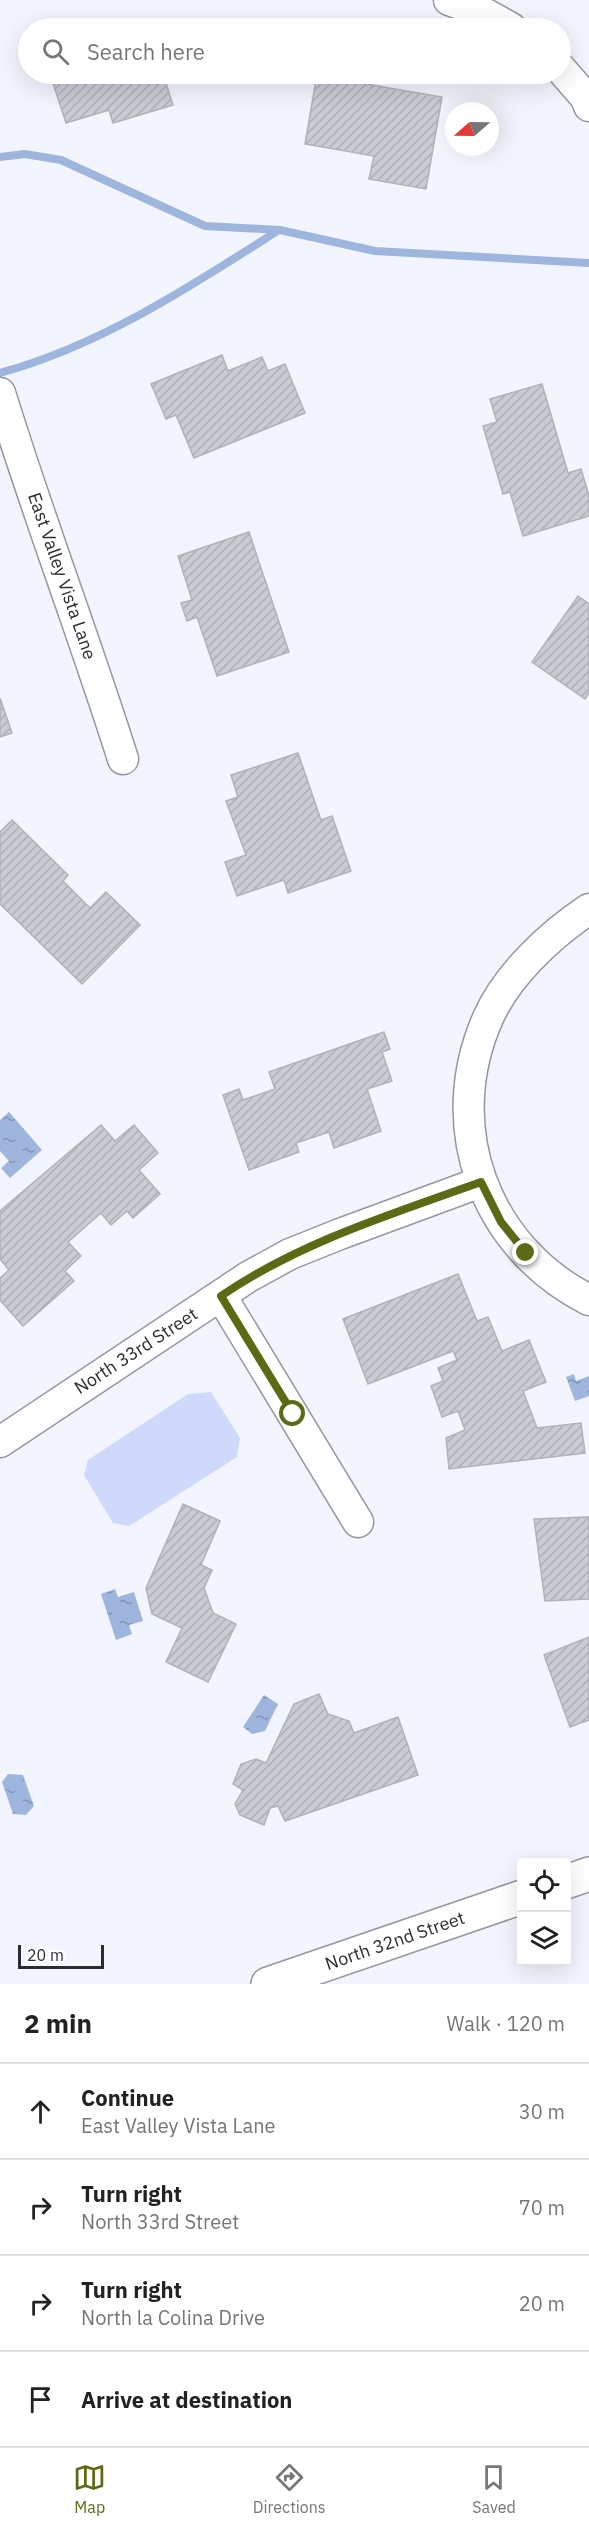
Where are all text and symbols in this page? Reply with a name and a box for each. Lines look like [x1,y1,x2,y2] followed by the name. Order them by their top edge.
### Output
[18,18,571,84] search box
[39,35,72,68] icon: search
[87,37,205,66] text: Search here
[445,102,499,156] north arrow
[23,489,102,662] street label: East Valley Vista Lane
[512,1239,538,1265] route end
[70,1302,202,1399] street label: North 33rd Street
[279,1400,305,1426] route start
[517,1858,571,1966] map controls
[517,1858,571,1912] button: locate
[322,1906,468,1975] street label: North 32nd Street
[517,1912,571,1966] button: layers
[18,1942,104,1970] scale bar
[27,1945,64,1965] text: 20 m
[24,2006,92,2040] text: 2 min
[447,2010,565,2037] text: Walk · 120 m
[81,2083,174,2112] text: Continue
[24,2095,57,2128] icon: ahead
[519,2098,565,2125] text: 30 m
[81,2112,276,2139] text: East Valley Vista Lane
[81,2179,182,2208] text: Turn right
[24,2191,57,2224] icon: right
[519,2194,565,2221] text: 70 m
[81,2208,239,2235] text: North 33rd Street
[81,2275,182,2304] text: Turn right
[24,2287,57,2320] icon: right
[519,2290,565,2317] text: 20 m
[81,2304,265,2331] text: North la Colina Drive
[24,2383,57,2416] icon: arrive
[81,2385,292,2414] text: Arrive at destination
[73,2461,106,2517] tab: Map
[253,2461,326,2517] tab: Directions
[472,2461,516,2517] tab: Saved

